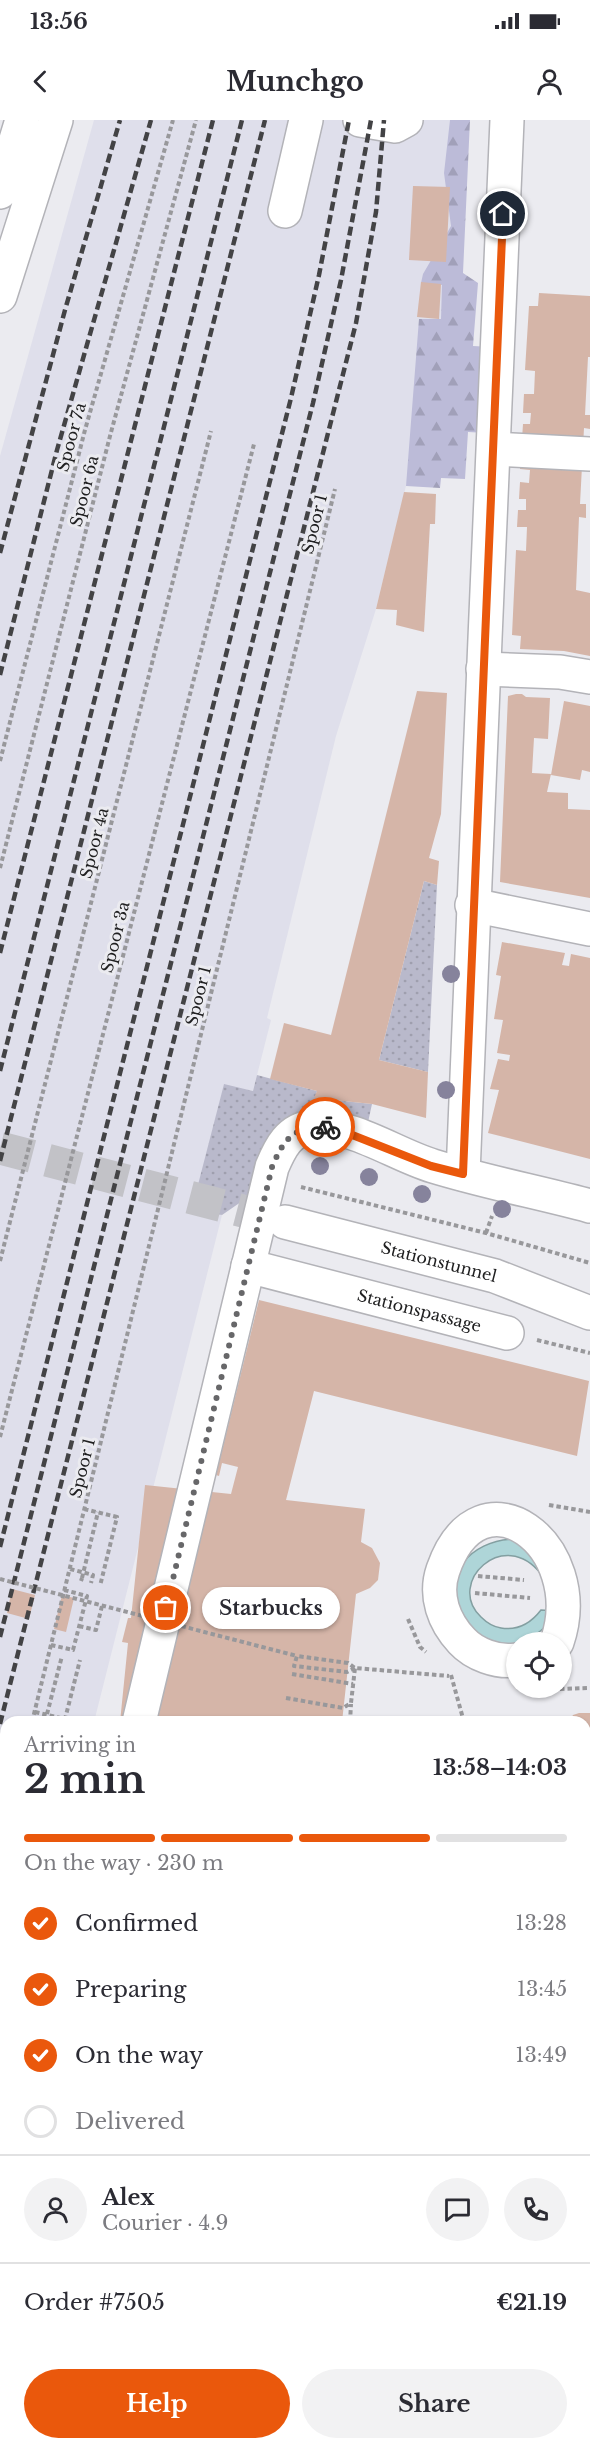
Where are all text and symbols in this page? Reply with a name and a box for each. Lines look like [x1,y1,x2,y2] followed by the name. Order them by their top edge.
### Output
[30,8,88,35] text: 13:56
[24,65,57,98] icon: back
[226,65,364,98] text: Munchgo
[533,65,566,98] icon: person
[477,188,528,239] pin
[486,197,519,230] icon: home
[52,400,90,474] street label: Spoor 7a
[65,453,103,529] street label: Spoor 6a
[297,492,331,556] street label: Spoor 1
[76,805,112,880] street label: Spoor 4a
[97,899,134,975] street label: Spoor 3a
[181,964,215,1028] street label: Spoor 1
[295,1097,355,1157] courier
[309,1111,342,1144] icon: bike
[379,1237,499,1286] street label: Stationstunnel
[355,1285,483,1336] street label: Stationspassage
[65,1436,99,1500] street label: Spoor 1
[140,1582,191,1633] pin
[202,1587,340,1629] callout: Starbucks
[149,1591,182,1624] icon: bag
[219,1596,323,1620] text: Starbucks
[506,1632,572,1698] map controls
[506,1632,572,1698] button: locate
[24,1733,136,1757] text: Arriving in
[433,1754,567,1781] text: 13:58–14:03
[24,1755,145,1804] text: 2 min
[24,1851,223,1875] text: On the way · 230 m
[24,1907,57,1940] icon: check
[75,1910,198,1937] text: Confirmed
[516,1911,567,1935] text: 13:28
[24,1973,57,2006] icon: check
[75,1976,186,2003] text: Preparing
[517,1977,567,2001] text: 13:45
[24,2039,57,2072] icon: check
[75,2042,203,2069] text: On the way
[516,2043,567,2067] text: 13:49
[75,2108,185,2135] text: Delivered
[24,2178,87,2241] button: person
[426,2178,489,2241] button: chat
[504,2178,567,2241] button: phone
[102,2184,155,2211] text: Alex
[102,2211,228,2235] text: Courier · 4.9
[24,2289,165,2316] text: Order #7505
[496,2289,567,2316] text: €21.19
[24,2369,290,2438] button: Help
[302,2369,567,2438] button: Share

